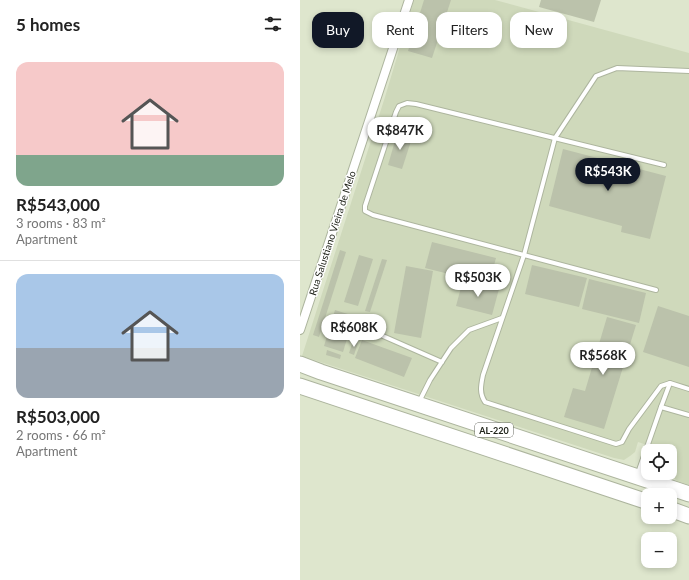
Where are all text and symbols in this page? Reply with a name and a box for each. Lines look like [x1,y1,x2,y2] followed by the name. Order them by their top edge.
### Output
[312,12,364,48] chip: Buy
[372,12,428,48] chip: Rent
[436,12,502,48] chip: Filters
[510,12,567,48] chip: New
[262,13,284,35] icon: filters
[16,14,80,35] text: 5 homes
[114,88,186,160] icon: home
[367,117,433,151] pin: R$847K
[376,122,424,138] text: R$847K
[575,158,641,192] pin: R$543K
[584,163,632,179] text: R$543K
[306,169,358,297] street label: Rua Salustiano Vieira de Melo
[16,194,100,215] text: R$543,000
[16,215,106,231] text: 3 rooms · 83 m²
[16,231,77,247] text: Apartment
[445,264,511,298] pin: R$503K
[454,269,502,285] text: R$503K
[114,300,186,372] icon: home
[321,314,387,348] pin: R$608K
[330,319,378,335] text: R$608K
[570,342,636,376] pin: R$568K
[579,347,627,363] text: R$568K
[16,406,100,427] text: R$503,000
[475,423,513,437] road number: AL-220
[16,427,106,443] text: 2 rooms · 66 m²
[16,443,77,459] text: Apartment
[641,444,677,568] map controls
[641,444,677,480] button: locate
[641,488,677,524] button: +
[641,532,677,568] button: −

